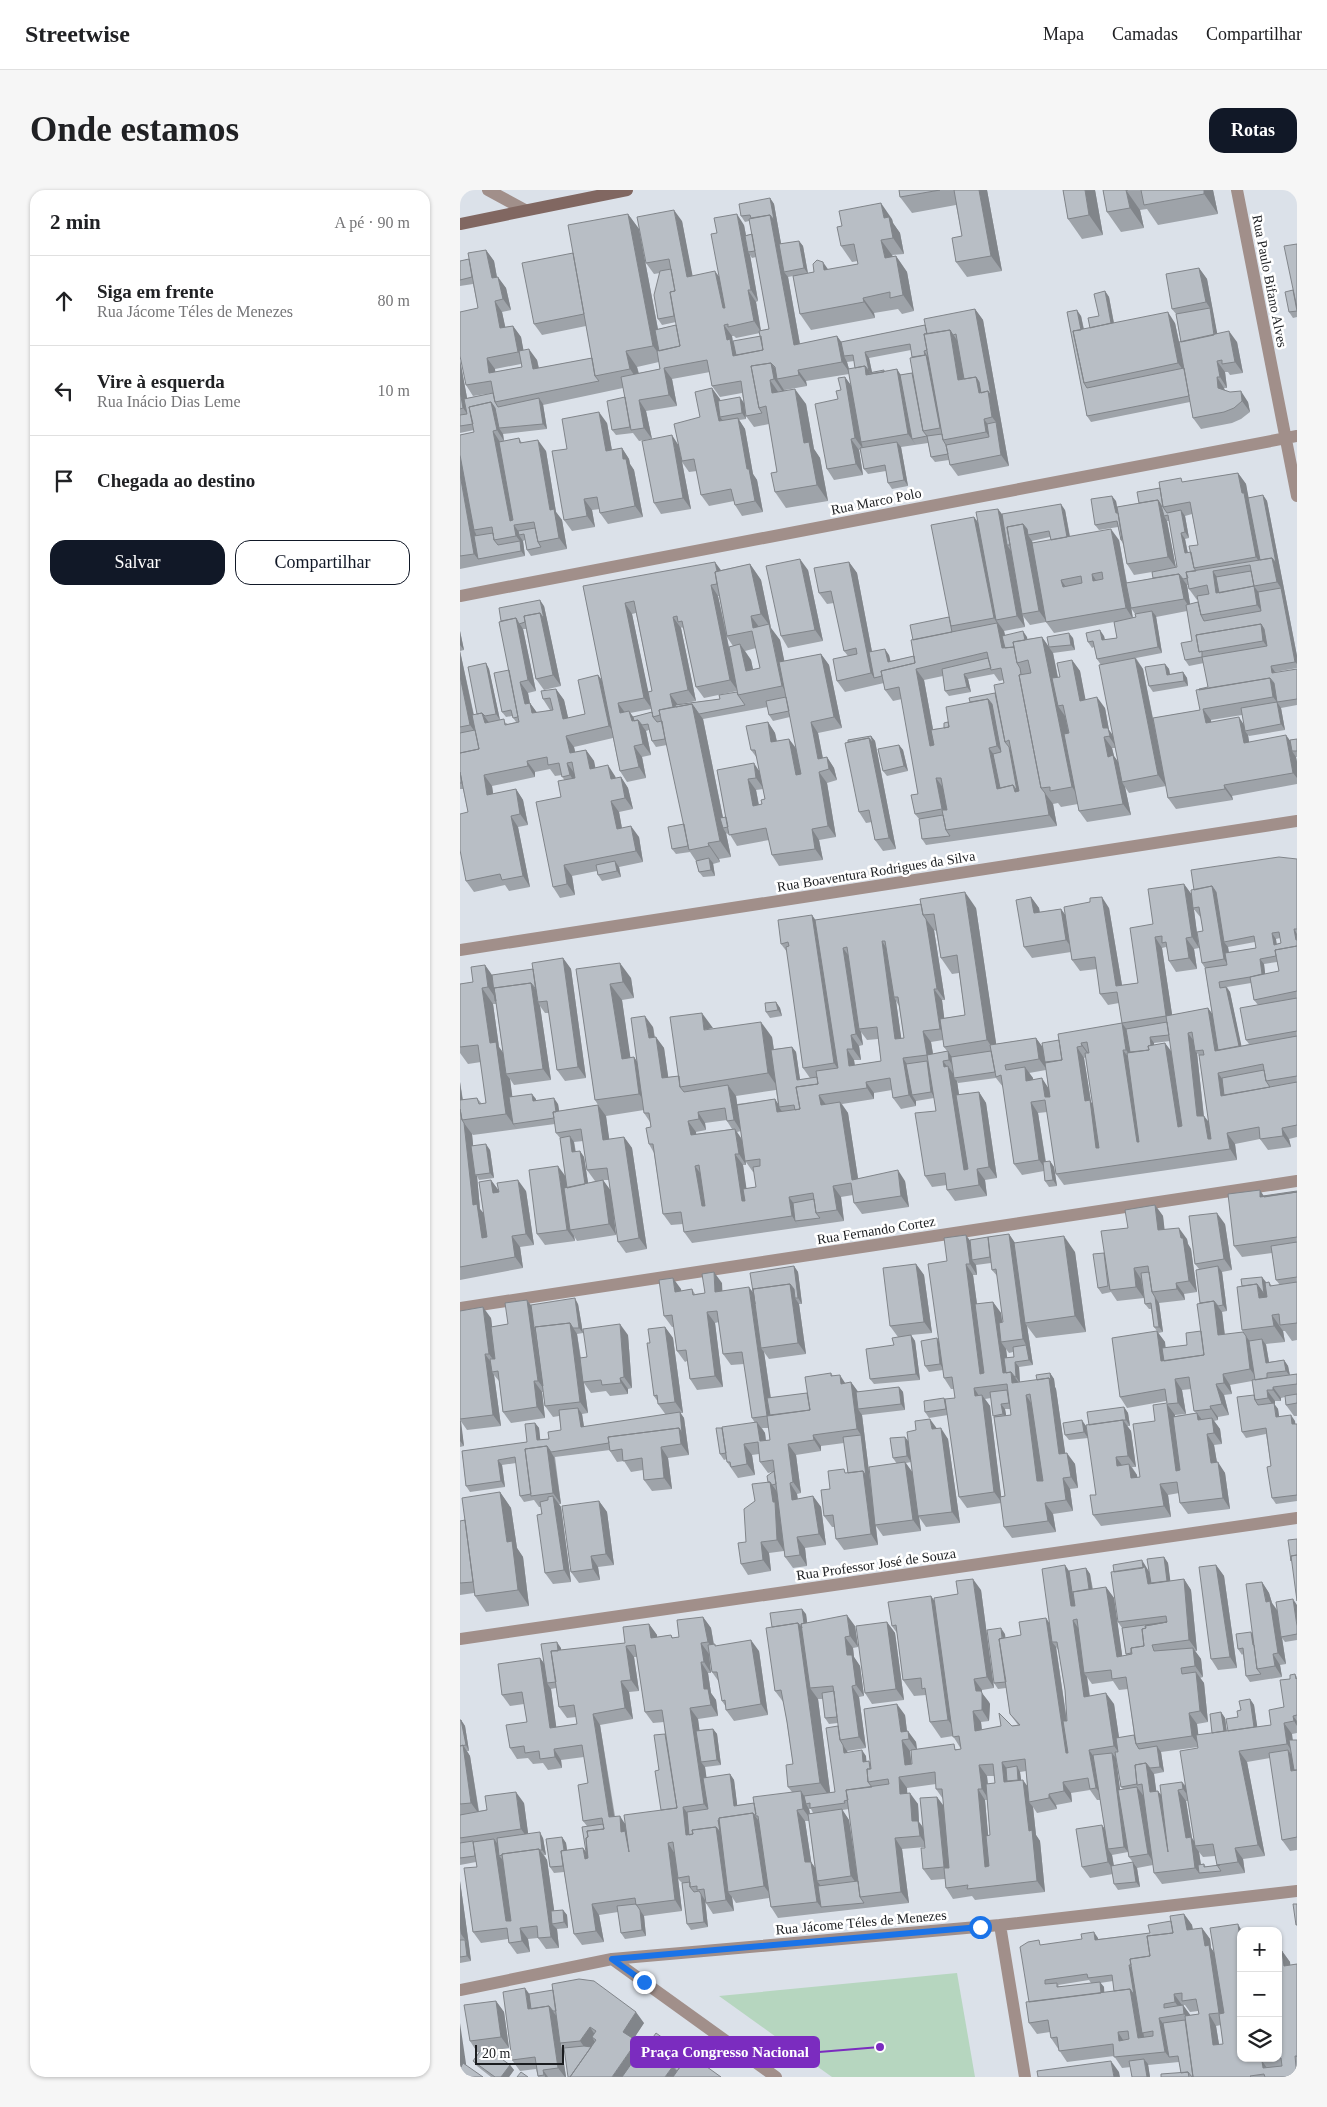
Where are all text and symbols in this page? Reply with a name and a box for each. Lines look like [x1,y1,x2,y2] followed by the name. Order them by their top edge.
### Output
[25,21,130,47] text: Streetwise
[1043,24,1084,44] text: Mapa
[1112,24,1178,44] text: Camadas
[1206,24,1302,44] text: Compartilhar
[1209,108,1297,153] button: Rotas
[30,110,239,149] text: Onde estamos
[50,210,101,234] text: 2 min
[1249,213,1290,349] street label: Rua Paulo Bifano Alves
[334,214,410,231] text: A pé · 90 m
[97,281,214,302] text: Siga em frente
[50,287,78,315] icon: ahead
[378,292,410,309] text: 80 m
[97,303,293,320] text: Rua Jácome Téles de Menezes
[97,371,225,392] text: Vire à esquerda
[50,377,78,405] icon: left
[378,382,410,399] text: 10 m
[97,393,241,410] text: Rua Inácio Dias Leme
[50,467,78,495] icon: arrive
[97,470,255,491] text: Chegada ao destino
[830,485,923,518] street label: Rua Marco Polo
[50,540,225,585] button: Salvar
[235,540,410,585] button: Compartilhar
[776,848,977,895] street label: Rua Boaventura Rodrigues da Silva
[816,1214,936,1247] street label: Rua Fernando Cortez
[795,1546,958,1583] street label: Rua Professor José de Souza
[775,1908,947,1937] street label: Rua Jácome Téles de Menezes
[969,1916,992,1939] route start
[1237,1927,1282,2062] map controls
[1237,1927,1282,1972] button: +
[633,1971,656,1994] route end
[1237,1972,1282,2017] button: −
[1237,2017,1282,2062] button: layers
[631,2037,819,2067] callout: Praça Congresso Nacional
[475,2042,564,2065] scale bar
[641,2044,809,2060] text: Praça Congresso Nacional
[482,2046,510,2061] text: 20 m

